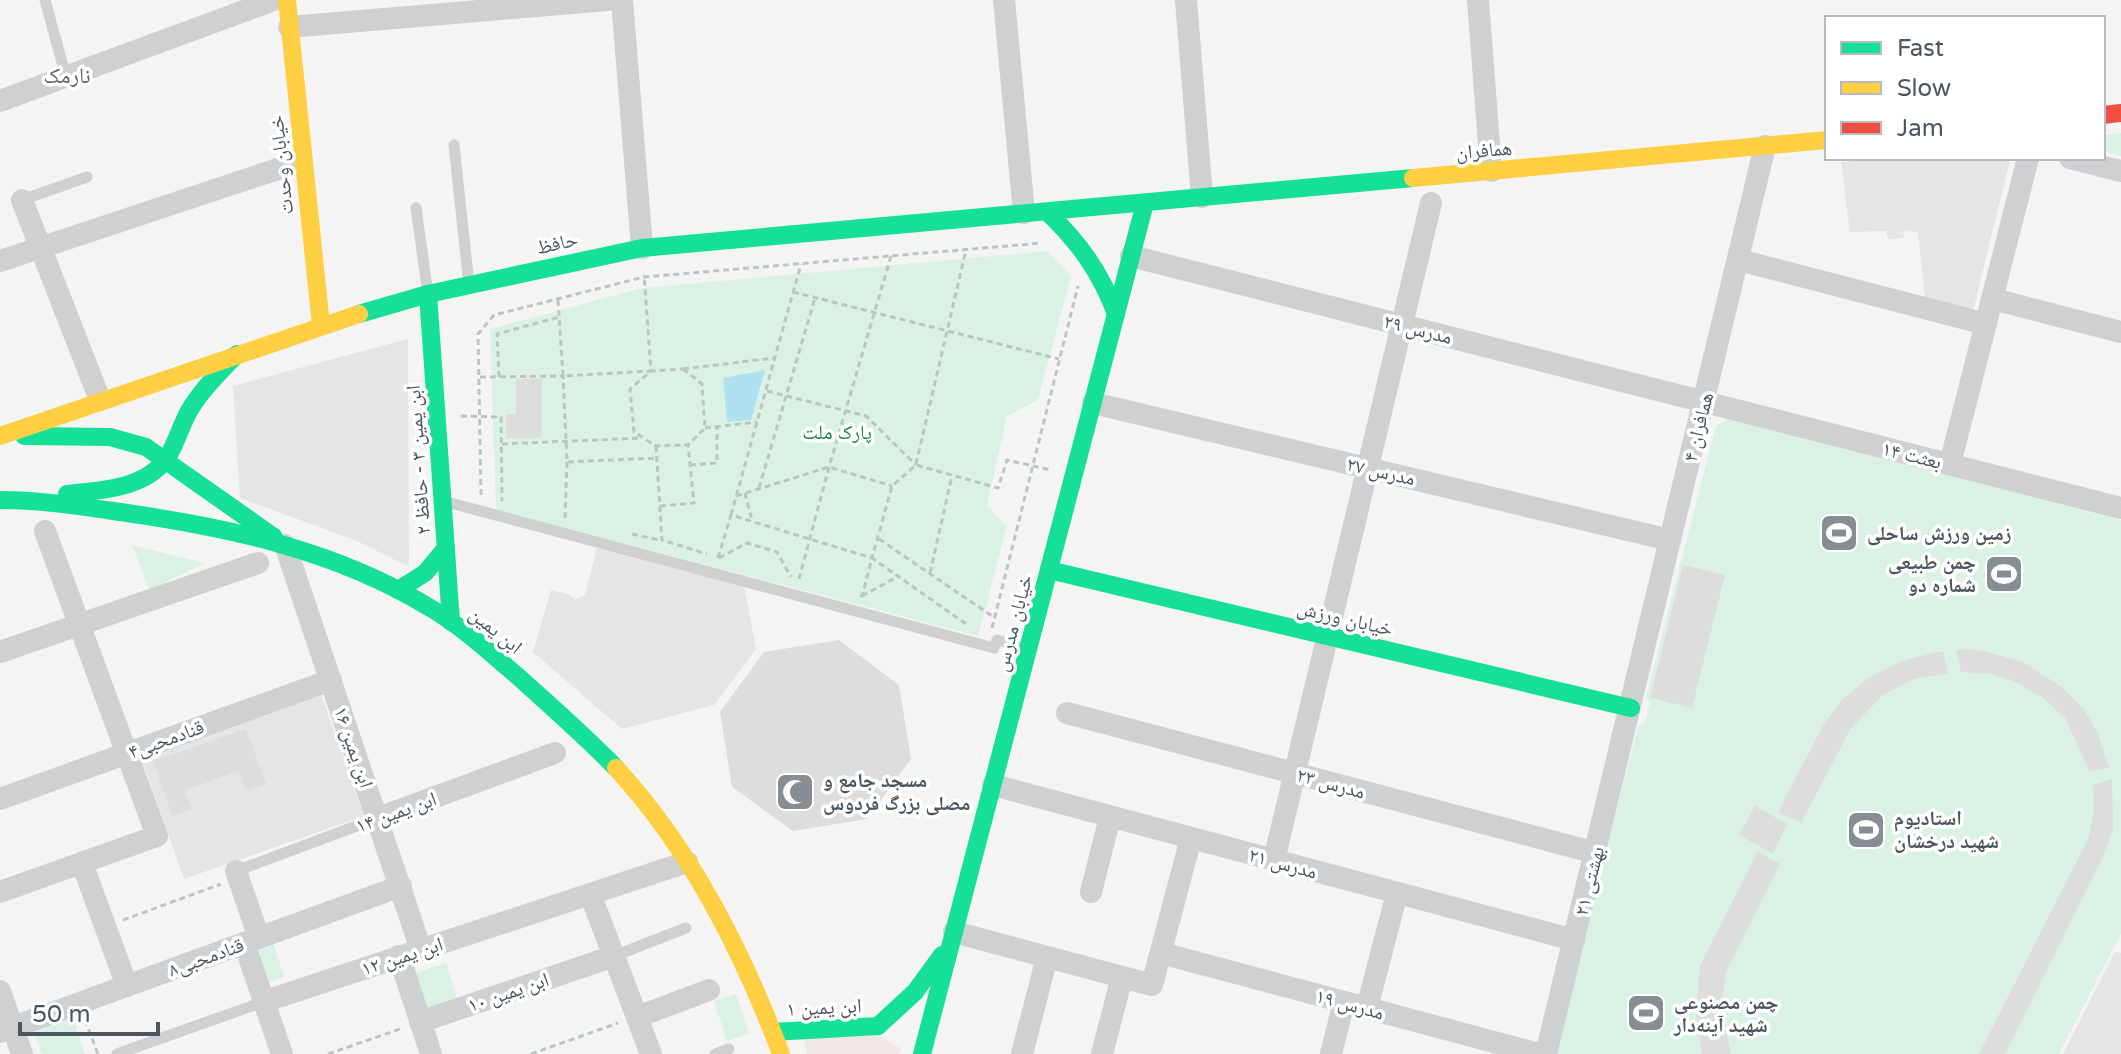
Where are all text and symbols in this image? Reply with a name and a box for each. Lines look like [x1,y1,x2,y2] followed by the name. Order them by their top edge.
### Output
[1825,16,2105,160] legend
[1897,34,1944,63] text: Fast
[43,63,91,89] district label: نارمک
[1897,74,1951,103] text: Slow
[265,114,299,216] street label: خیابان وحدت
[1897,114,1944,143] text: Jam
[1455,137,1513,165] street label: همافران
[534,228,580,260] street label: حافظ
[1381,310,1455,350] street label: مدرس ۲۹
[402,384,436,535] street label: ابن یمین ۳ - حافظ ۲
[1679,390,1719,464] street label: همافران ۴
[802,421,872,445] park label: پارک ملت
[1880,437,1944,475] street label: بعثت ۱۴
[1344,452,1417,492] street label: مدرس ۲۷
[1818,512,1860,554] sports icon: زمین ورزش ساحلی
[1867,522,2011,546] place label: زمین ورزش ساحلی
[1888,551,1976,598] place label: چمن طبیعی شماره دو
[1983,553,2025,595] sports icon: چمن طبیعی شماره دو
[990,572,1038,674] street label: خیابان مدرس
[1295,596,1395,642] street label: خیابان ورزش
[464,602,527,659] street label: ابن یمین
[328,704,378,791] street label: ابن یمین ۱۶
[125,715,207,765] street label: قنادمحبی۴
[1294,763,1368,805] street label: مدرس ۲۳
[823,769,971,816] place label: مسجد جامع و مصلی بزرگ فردوس
[774,771,816,813] mosque icon: مسجد جامع و مصلی بزرگ فردوس
[353,787,440,839] street label: ابن یمین ۱۴
[1894,807,1999,854] place label: استادیوم شهید درخشان
[1845,809,1887,851] sports icon: استادیوم شهید درخشان
[1246,843,1320,885] street label: مدرس ۲۱
[1570,844,1610,918] street label: بهشتی ۲۱
[165,933,247,983] street label: قنادمحبی۸
[358,933,446,981] street label: ابن یمین ۱۲
[465,968,552,1018] street label: ابن یمین ۱۰
[1313,984,1387,1026] street label: مدرس ۱۹
[20,986,158,1036] scale bar
[1673,991,1779,1038] place label: چمن مصنوعی شهید آینه‌دار
[1625,992,1667,1034] sports icon: چمن مصنوعی شهید آینه‌دار
[786,994,862,1022] street label: ابن یمین ۱
[32,1000,90,1029] text: 50 m

